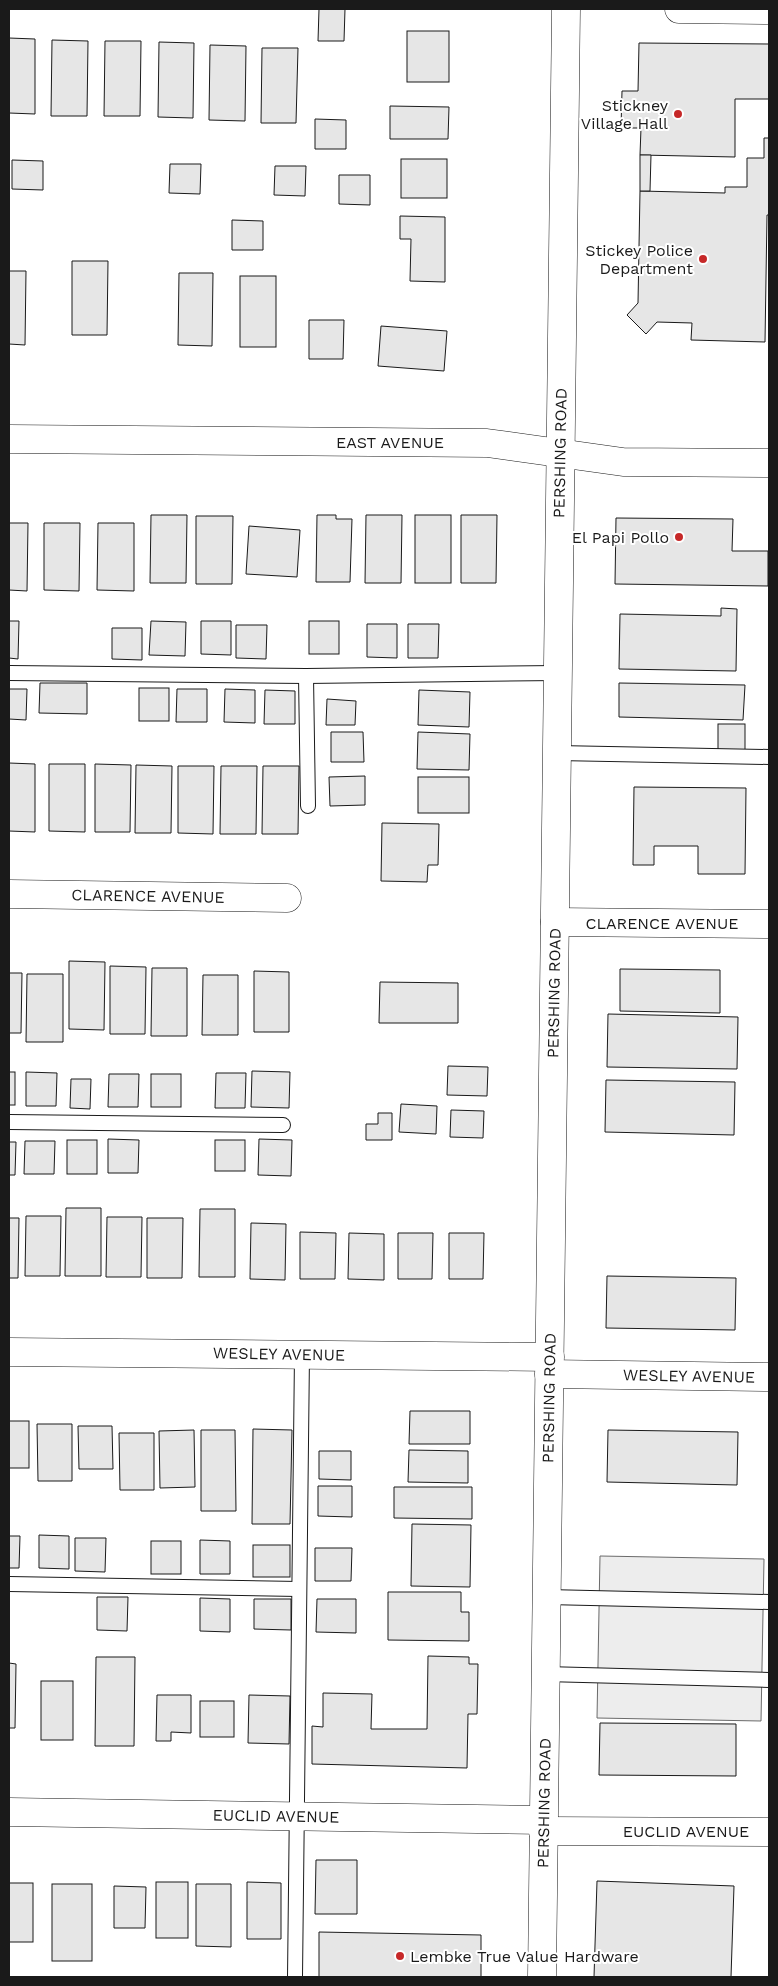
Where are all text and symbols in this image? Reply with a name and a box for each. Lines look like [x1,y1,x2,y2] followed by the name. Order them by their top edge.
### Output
[581,96,669,133] place label: Stickney Village Hall
[672,108,684,120] marker: Stickney Village Hall
[585,241,693,278] place label: Stickey Police Department
[697,253,709,265] marker: Stickey Police Department
[549,388,571,518] street label: PERSHING ROAD
[336,433,444,452] street label: EAST AVENUE
[572,528,669,547] place label: El Papi Pollo
[673,531,685,543] marker: El Papi Pollo
[71,885,225,907] street label: CLARENCE AVENUE
[585,914,739,933] street label: CLARENCE AVENUE
[543,928,565,1058] street label: PERSHING ROAD
[538,1333,560,1463] street label: PERSHING ROAD
[213,1343,345,1365] street label: WESLEY AVENUE
[623,1365,755,1387] street label: WESLEY AVENUE
[533,1738,555,1868] street label: PERSHING ROAD
[213,1805,339,1827] street label: EUCLID AVENUE
[623,1822,749,1841] street label: EUCLID AVENUE
[410,1947,639,1966] place label: Lembke True Value Hardware
[394,1950,406,1962] marker: Lembke True Value Hardware

